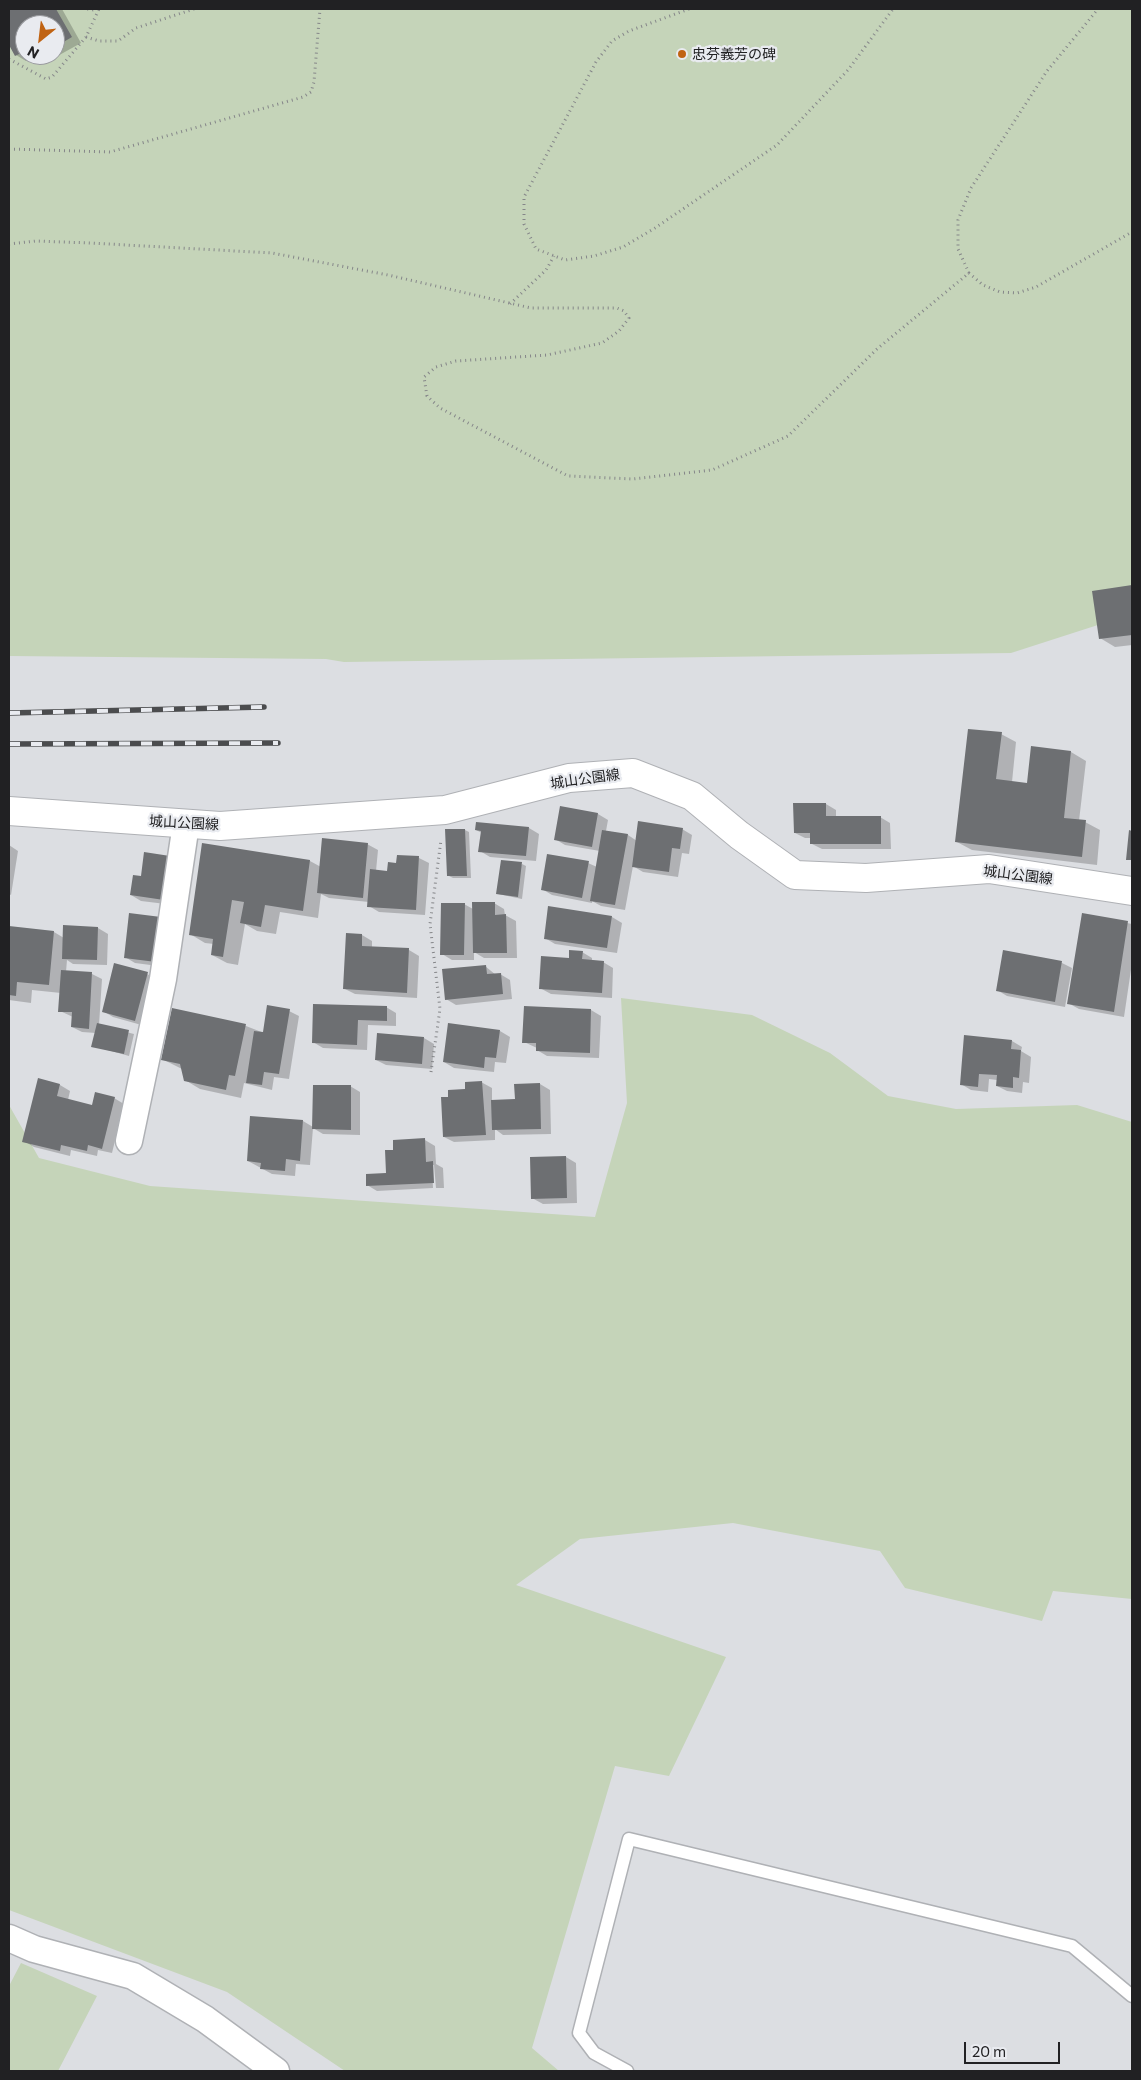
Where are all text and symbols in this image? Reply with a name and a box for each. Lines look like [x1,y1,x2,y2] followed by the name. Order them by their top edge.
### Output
[15,15,65,65] north arrow
[24,43,42,63] text: N
[692,46,776,62] place label: 忠芬義芳の碑
[676,48,688,60] marker: 忠芬義芳の碑
[549,766,621,792] street label: 城山公園線
[149,813,219,833] street label: 城山公園線
[982,862,1054,888] street label: 城山公園線
[966,2032,1062,2064] scale bar
[972,2042,1006,2060] text: 20 m

